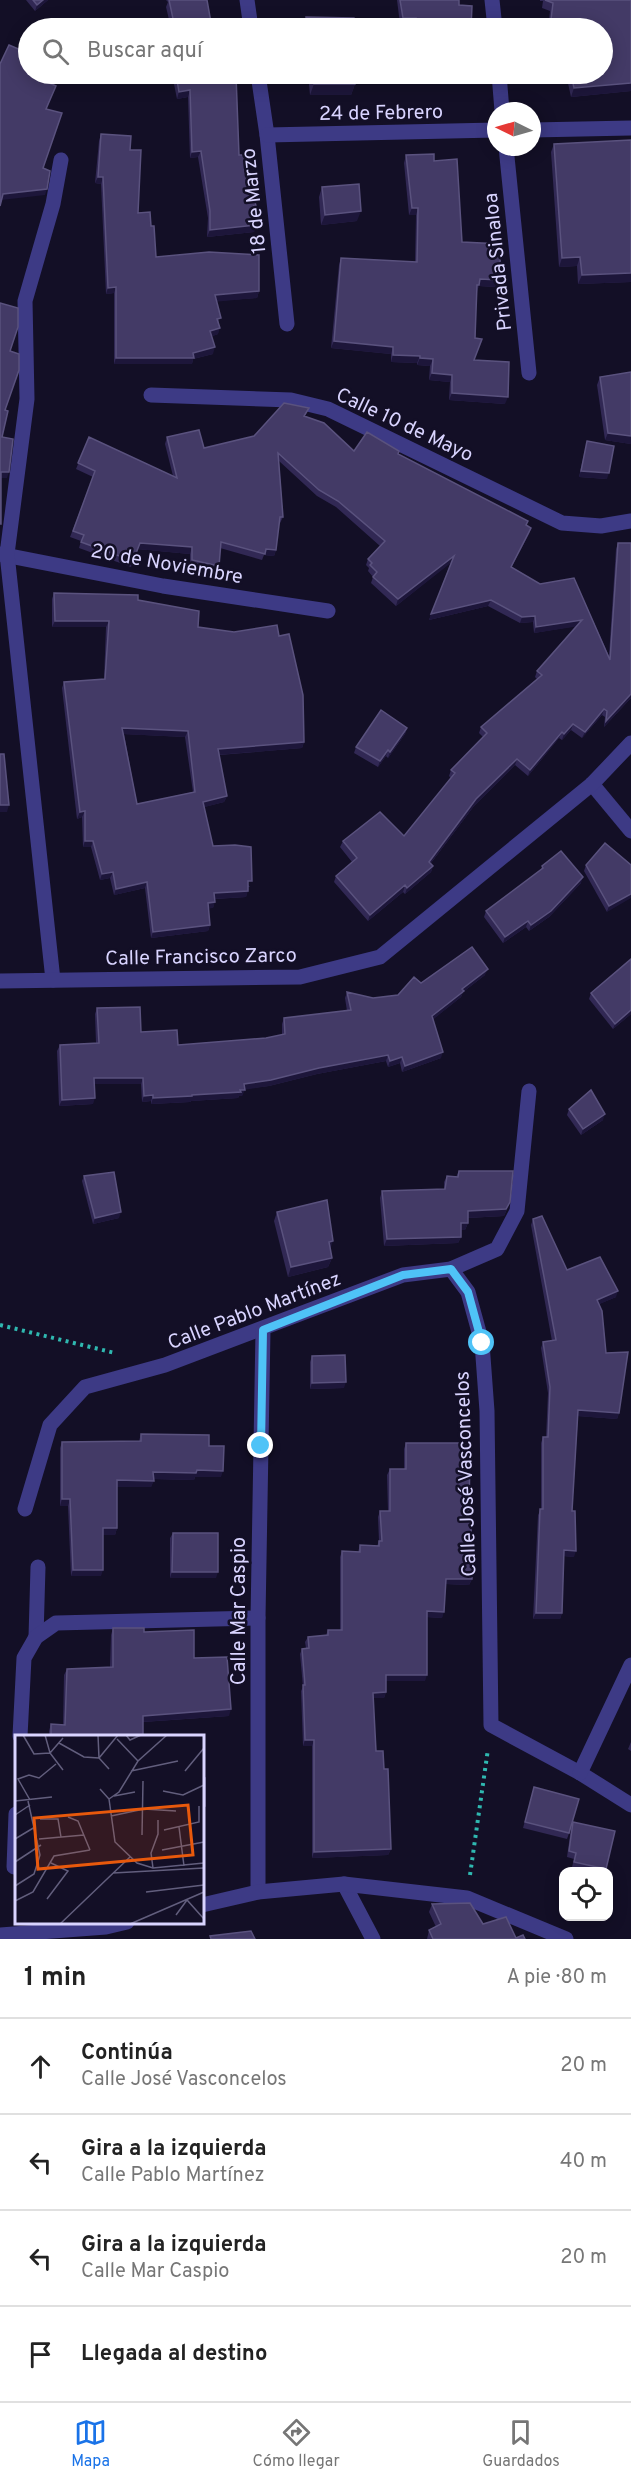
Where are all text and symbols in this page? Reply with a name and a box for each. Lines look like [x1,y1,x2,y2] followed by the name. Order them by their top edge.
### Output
[18,18,613,84] search box
[39,35,72,68] icon: search
[87,38,203,65] text: Buscar aquí
[319,100,443,128] street label: 24 de Febrero
[487,102,541,156] north arrow
[237,147,273,255] street label: 18 de Marzo
[479,191,519,332] street label: Privada Sinaloa
[331,383,477,469] street label: Calle 10 de Mayo
[88,539,245,591] street label: 20 de Noviembre
[105,943,297,973] street label: Calle Francisco Zarco
[164,1267,345,1357] street label: Calle Pablo Martínez
[468,1329,494,1355] route start
[450,1371,484,1577] street label: Calle José Vasconcelos
[247,1432,273,1458] route end
[227,1537,253,1685] street label: Calle Mar Caspio
[15,1735,204,1924] inset map
[559,1867,613,1921] map controls
[559,1867,613,1921] button: locate
[24,1962,86,1995] text: 1 min
[506,1965,607,1991] text: A pie · 80 m
[81,2040,173,2067] text: Continúa
[24,2050,57,2083] icon: ahead
[560,2053,607,2079] text: 20 m
[81,2067,287,2093] text: Calle José Vasconcelos
[81,2136,267,2163] text: Gira a la izquierda
[24,2146,57,2179] icon: left
[560,2149,607,2175] text: 40 m
[81,2163,265,2189] text: Calle Pablo Martínez
[81,2232,267,2259] text: Gira a la izquierda
[24,2242,57,2275] icon: left
[560,2245,607,2271] text: 20 m
[81,2259,230,2285] text: Calle Mar Caspio
[24,2338,57,2371] icon: arrive
[81,2341,267,2368] text: Llegada al destino
[71,2416,110,2472] tab: Mapa
[253,2416,340,2472] tab: Cómo llegar
[482,2416,560,2472] tab: Guardados

